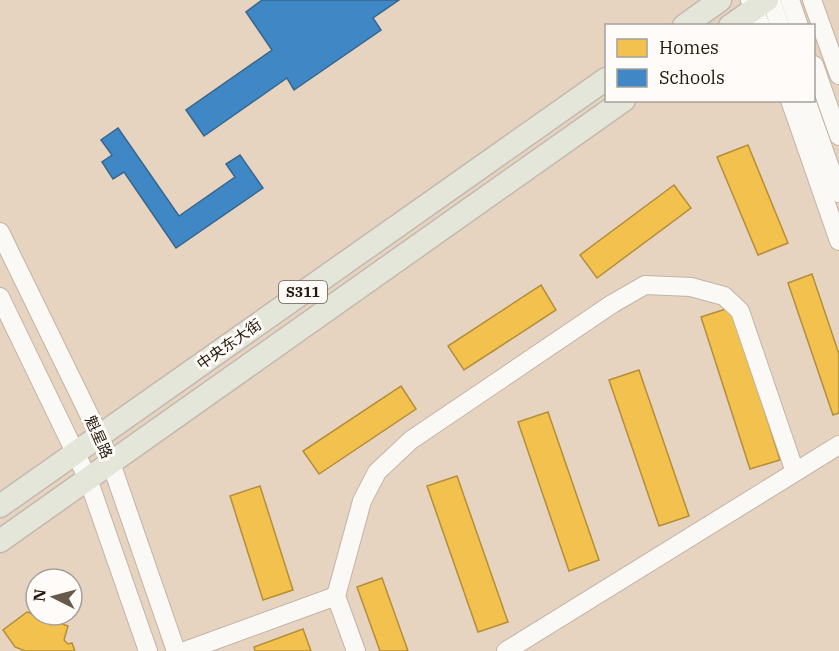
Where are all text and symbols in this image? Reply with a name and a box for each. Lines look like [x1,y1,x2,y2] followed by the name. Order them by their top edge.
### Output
[605,24,815,102] legend
[659,36,719,59] text: Homes
[659,66,725,89] text: Schools
[279,281,327,303] road number: S311
[193,315,265,373] street label: 中央东大街
[81,413,117,461] street label: 魁星路
[24,567,84,627] north arrow
[28,588,50,603] text: N

